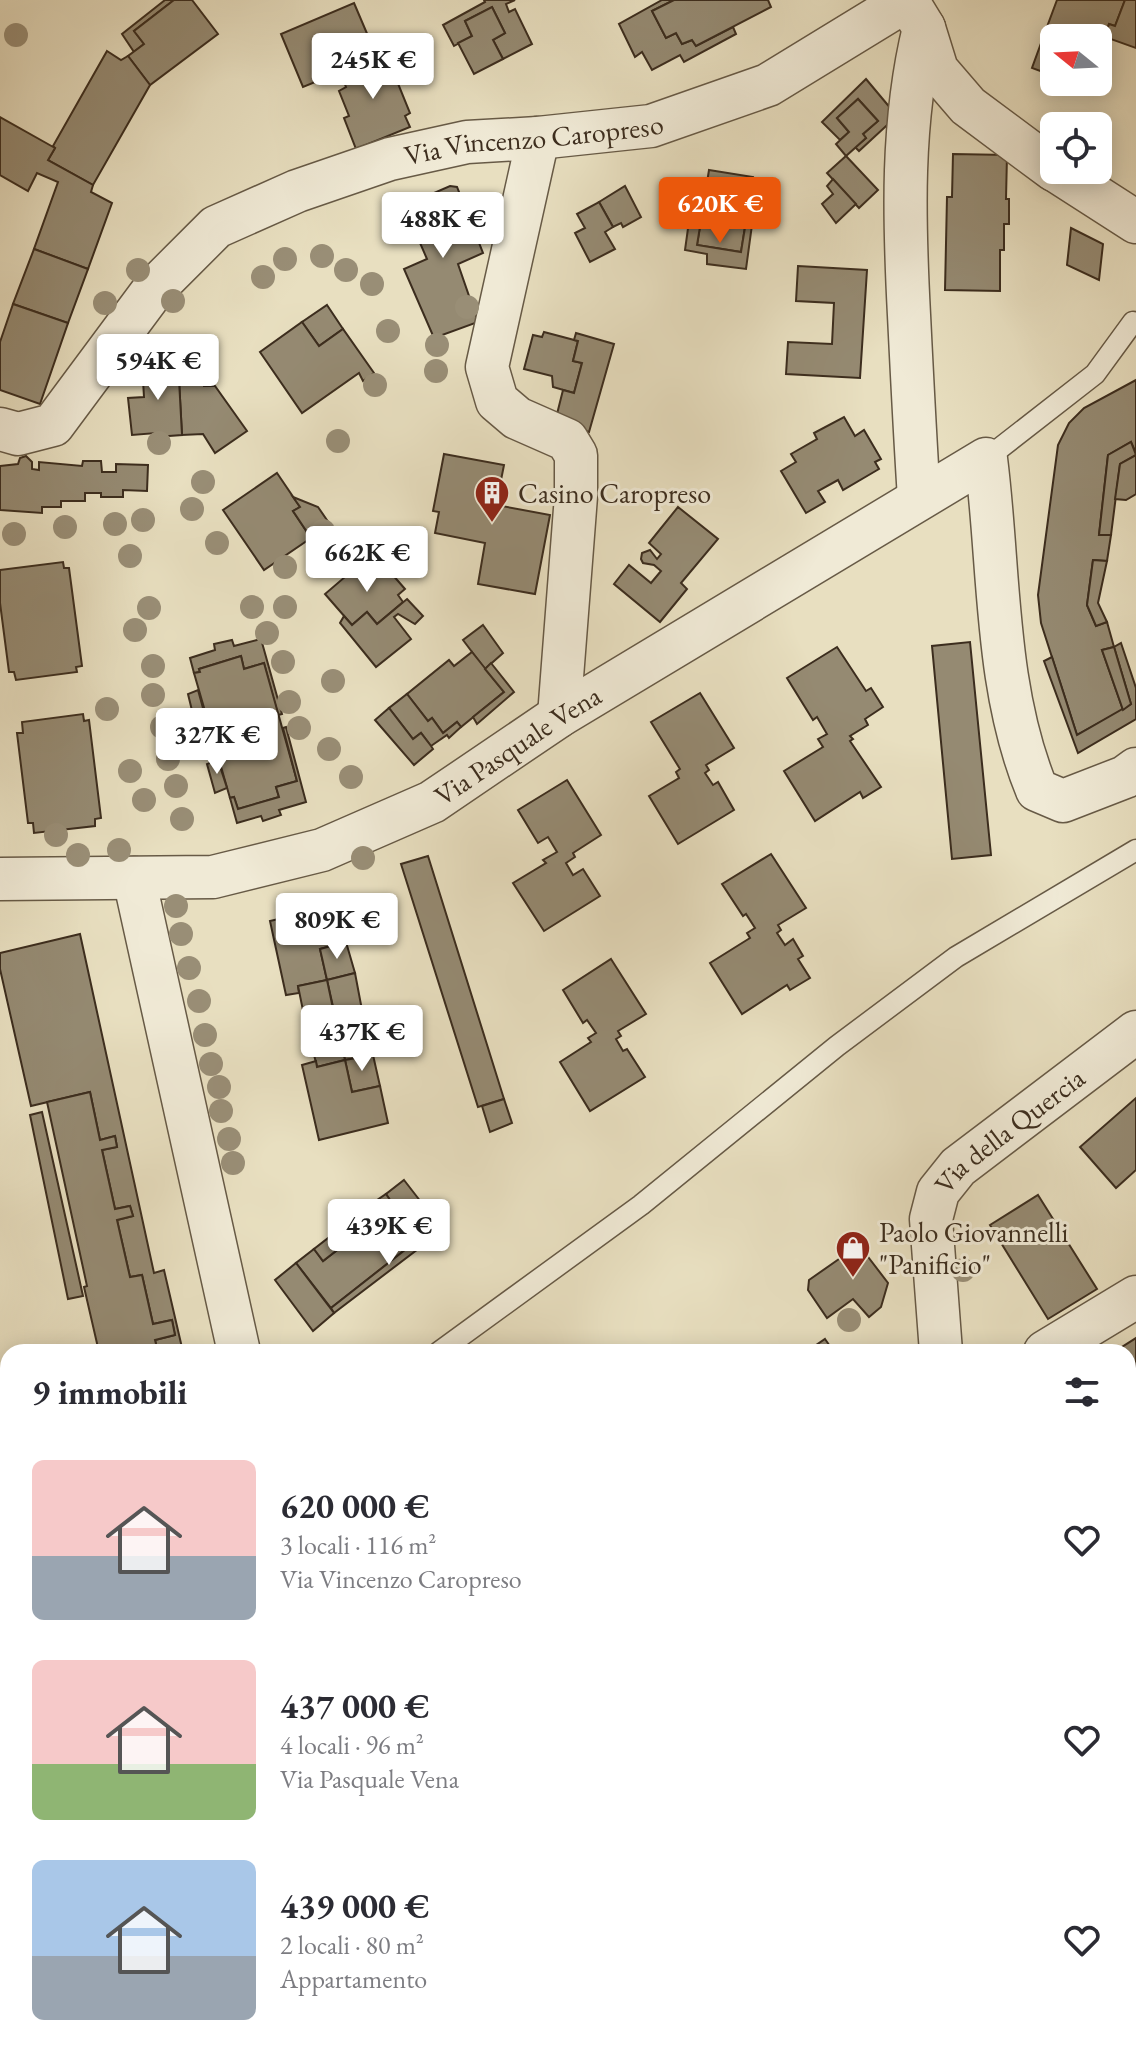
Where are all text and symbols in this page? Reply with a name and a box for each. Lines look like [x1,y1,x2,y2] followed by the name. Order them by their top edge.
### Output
[1040,24,1112,96] north arrow
[1040,24,1112,184] map controls
[308,33,438,101] pin: 245K €
[330,42,416,76] text: 245K €
[401,105,668,173] street label: Via Vincenzo Caropreso
[1040,112,1112,184] button: locate
[655,177,785,245] pin: 620K €
[677,186,763,220] text: 620K €
[378,192,508,260] pin: 488K €
[400,201,486,235] text: 488K €
[93,334,223,402] pin: 594K €
[115,343,201,377] text: 594K €
[473,474,511,524] building icon: Casino Caropreso
[518,475,711,511] place label: Casino Caropreso
[302,526,432,594] pin: 662K €
[324,535,410,569] text: 662K €
[427,677,608,813] street label: Via Pasquale Vena
[152,708,282,776] pin: 327K €
[174,717,260,751] text: 327K €
[272,893,402,961] pin: 809K €
[294,902,380,936] text: 809K €
[297,1005,427,1073] pin: 437K €
[319,1014,405,1048] text: 437K €
[926,1059,1092,1201] street label: Via della Quercia
[324,1199,454,1267] pin: 439K €
[346,1208,432,1242] text: 439K €
[879,1214,1069,1282] place label: Paolo Giovannelli "Panificio"
[834,1229,872,1279] shop icon: Paolo Giovannelli "Panificio"
[32,1370,187,1414] text: 9 immobili
[1060,1370,1104,1414] icon: filters
[280,1484,429,1528] text: 620 000 €
[96,1492,192,1588] icon: home
[1060,1518,1104,1562] icon: heart
[280,1528,436,1562] text: 3 locali · 116 m²
[280,1562,522,1596] text: Via Vincenzo Caropreso
[280,1684,429,1728] text: 437 000 €
[96,1692,192,1788] icon: home
[1060,1718,1104,1762] icon: heart
[280,1728,424,1762] text: 4 locali · 96 m²
[280,1762,459,1796] text: Via Pasquale Vena
[280,1884,429,1928] text: 439 000 €
[96,1892,192,1988] icon: home
[1060,1918,1104,1962] icon: heart
[280,1928,424,1962] text: 2 locali · 80 m²
[280,1962,427,1996] text: Appartamento

